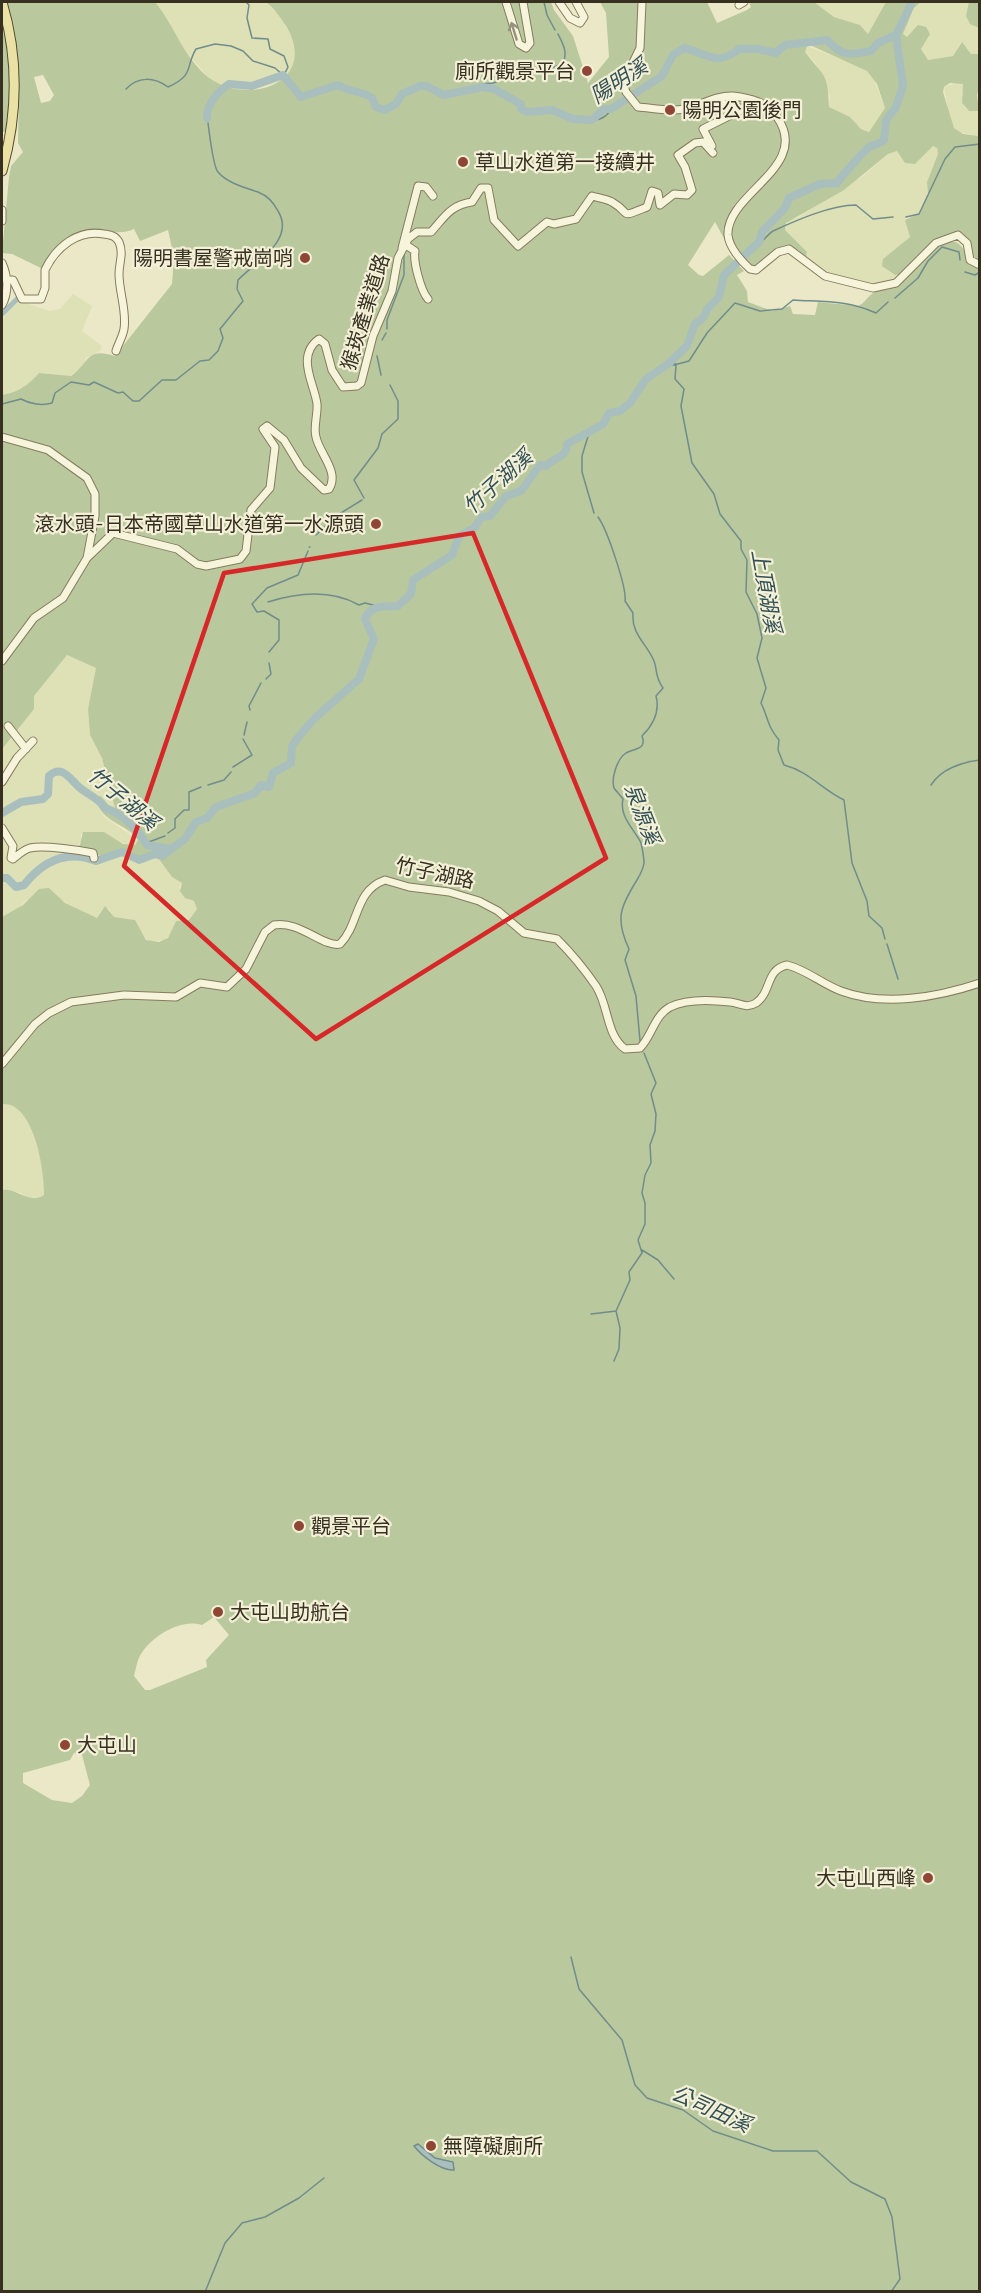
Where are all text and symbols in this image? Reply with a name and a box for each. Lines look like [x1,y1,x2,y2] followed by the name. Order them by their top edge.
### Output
[508,22,519,41] one-way arrow
[586,51,655,109] water label: 陽明溪
[455,59,575,83] place label: 廁所觀景平台
[580,64,594,78] marker: 廁所觀景平台
[682,98,802,122] place label: 陽明公園後門
[663,103,677,117] marker: 陽明公園後門
[475,150,655,174] place label: 草山水道第一接續井
[456,155,470,169] marker: 草山水道第一接續井
[133,246,293,270] place label: 陽明書屋警戒崗哨
[298,251,312,265] marker: 陽明書屋警戒崗哨
[336,251,394,373] street label: 猴崁產業道路
[458,442,540,520] water label: 竹子湖溪
[35,512,364,536] place label: 滾水頭-日本帝國草山水道第一水源頭
[369,517,383,531] marker: 滾水頭-日本帝國草山水道第一水源頭
[746,547,787,638] water label: 上頂湖溪
[82,762,166,838] water label: 竹子湖溪
[619,780,667,851] water label: 泉源溪
[393,853,477,893] street label: 竹子湖路
[311,1514,391,1538] place label: 觀景平台
[292,1519,306,1533] marker: 觀景平台
[230,1600,350,1624] place label: 大屯山助航台
[211,1605,225,1619] marker: 大屯山助航台
[77,1733,137,1757] place label: 大屯山
[58,1738,72,1752] marker: 大屯山
[816,1866,916,1890] place label: 大屯山西峰
[921,1871,935,1885] marker: 大屯山西峰
[667,2080,757,2139] water label: 公司田溪
[443,2134,543,2158] place label: 無障礙廁所
[424,2139,438,2153] marker: 無障礙廁所

